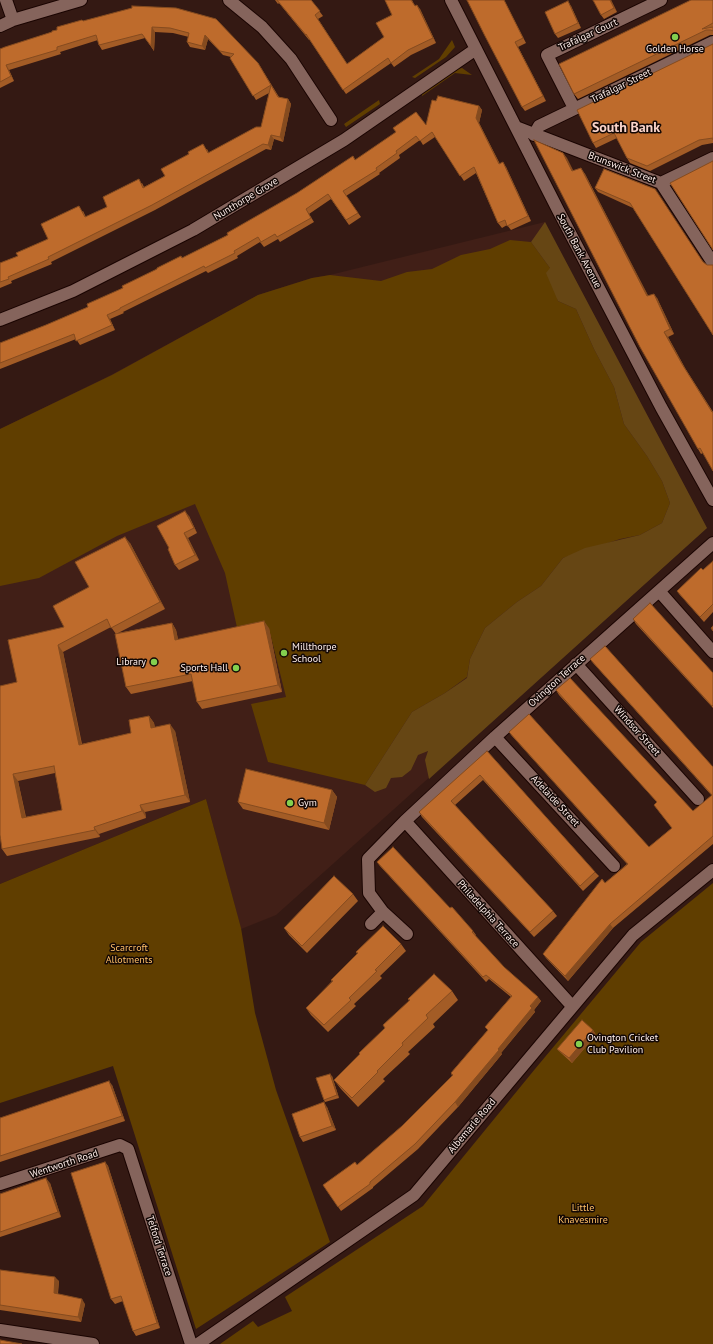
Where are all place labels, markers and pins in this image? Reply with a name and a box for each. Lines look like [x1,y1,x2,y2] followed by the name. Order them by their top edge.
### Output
[670,32,680,42] marker: Golden Horse
[646,43,704,55] place label: Golden Horse
[292,641,337,664] place label: Millthorpe School
[279,648,289,658] marker: Millthorpe School
[116,656,146,668] place label: Library
[149,657,159,667] marker: Library
[180,662,228,674] place label: Sports Hall
[231,663,241,673] marker: Sports Hall
[298,797,317,809] place label: Gym
[285,798,295,808] marker: Gym
[587,1032,658,1056] place label: Ovington Cricket Club Pavilion
[574,1039,584,1049] marker: Ovington Cricket Club Pavilion

